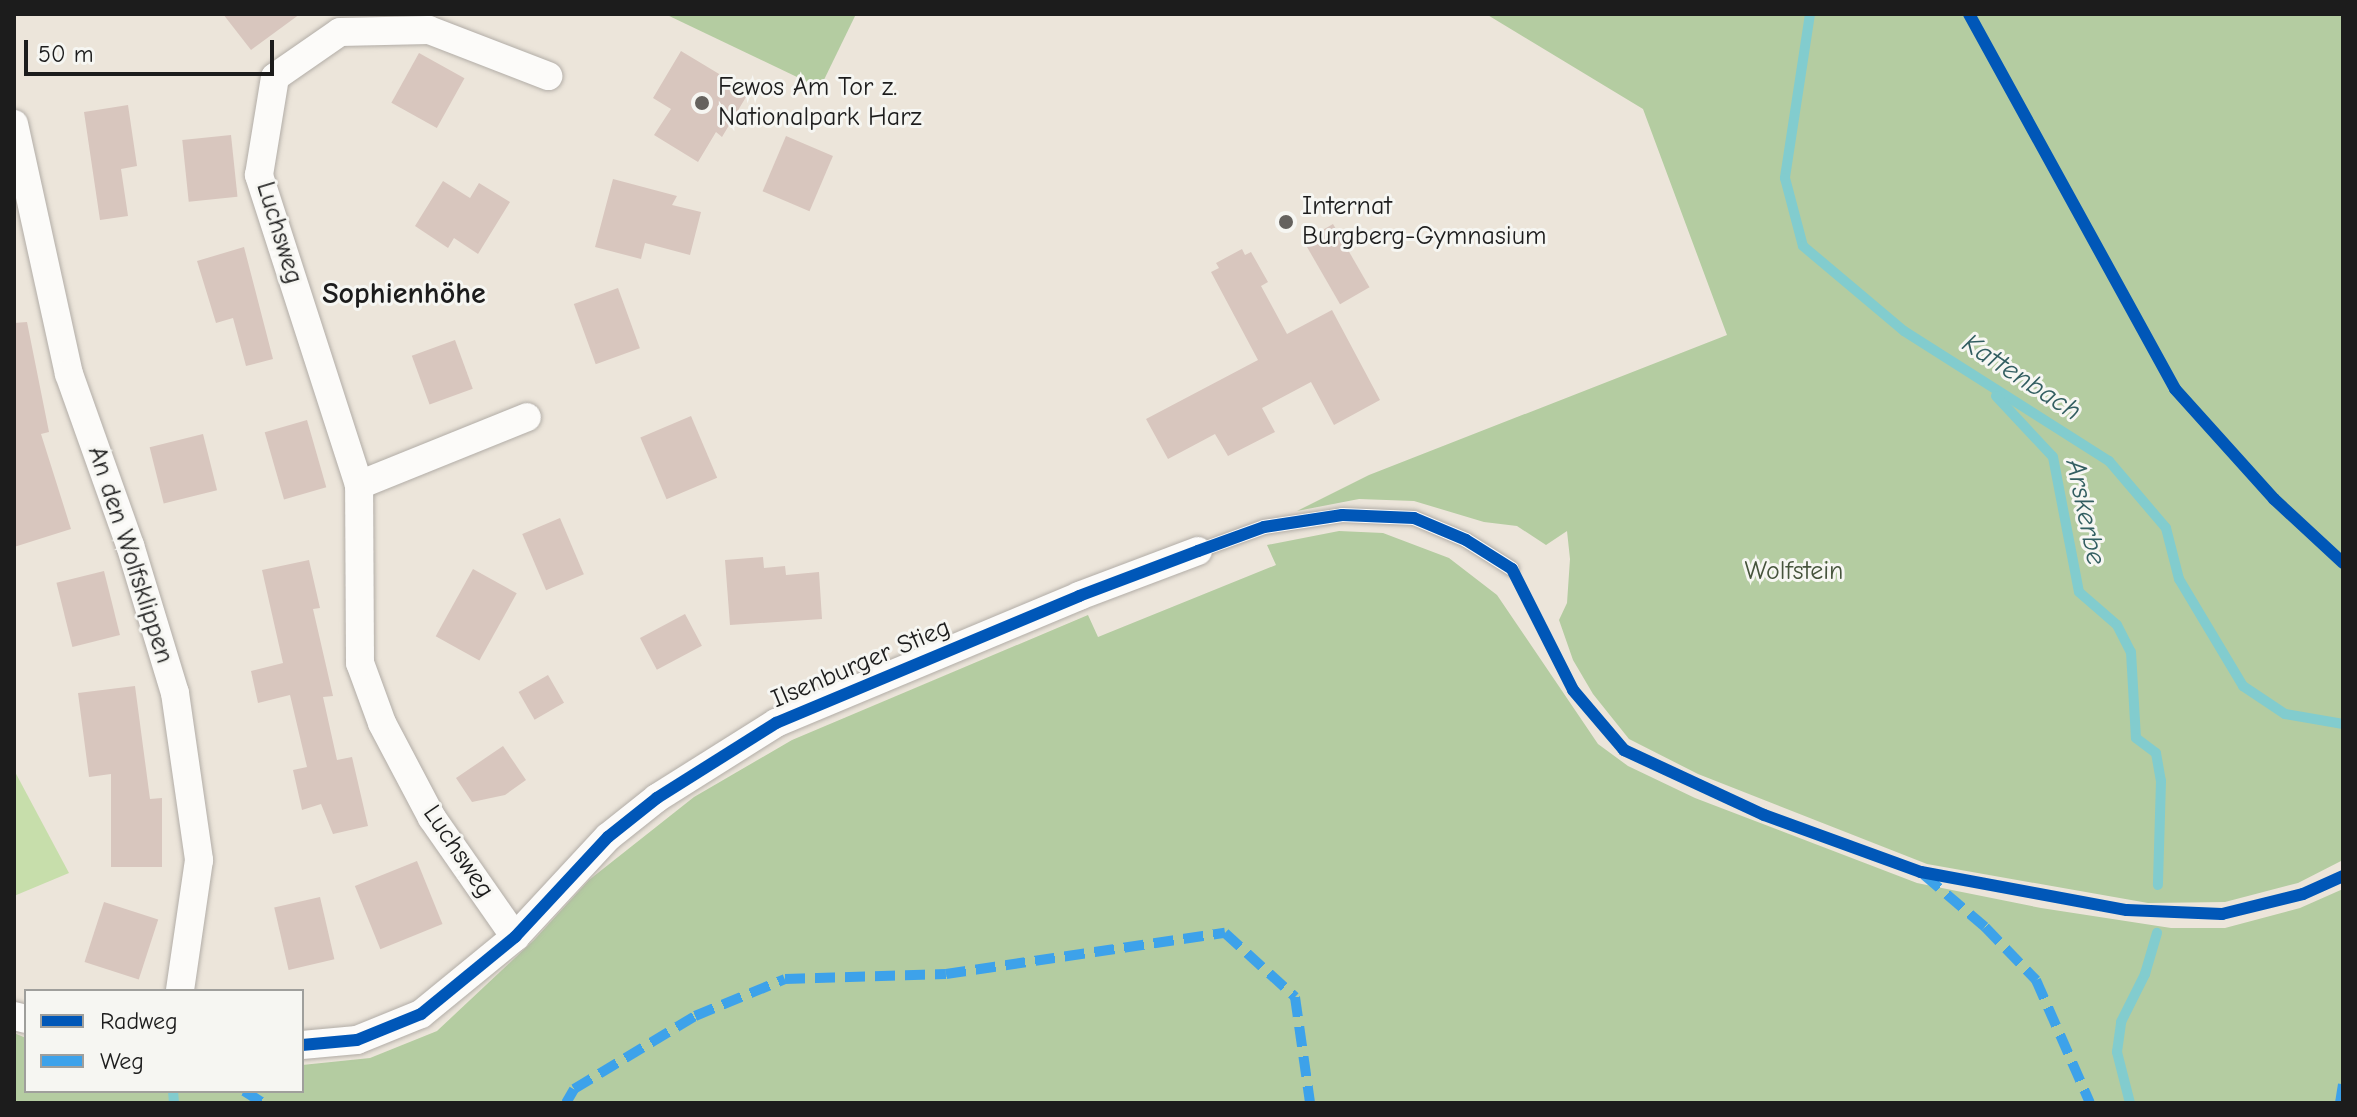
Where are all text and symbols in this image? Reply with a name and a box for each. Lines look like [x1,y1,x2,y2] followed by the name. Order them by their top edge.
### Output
[28,24,278,74] scale bar
[38,40,94,68] text: 50 m
[718,72,922,134] place label: Fewos Am Tor z. Nationalpark Harz
[693,94,711,112] marker: Fewos Am Tor z. Nationalpark Harz
[249,178,309,288] street label: Luchsweg
[1302,191,1546,252] place label: Internat Burgberg-Gymnasium
[1277,213,1295,231] marker: Internat Burgberg-Gymnasium
[322,276,486,312] district label: Sophienhöhe
[1956,326,2088,428] water label: Kattenbach
[80,443,180,667] street label: An den Wolfsklippen
[2058,456,2114,568] water label: Arskerbe
[1744,556,1844,588] park label: Wolfstein
[767,612,955,716] street label: Ilsenburger Stieg
[416,800,500,904] street label: Luchsweg
[24,989,304,1093] legend
[100,1007,178,1035] text: Radweg
[100,1047,144,1075] text: Weg

